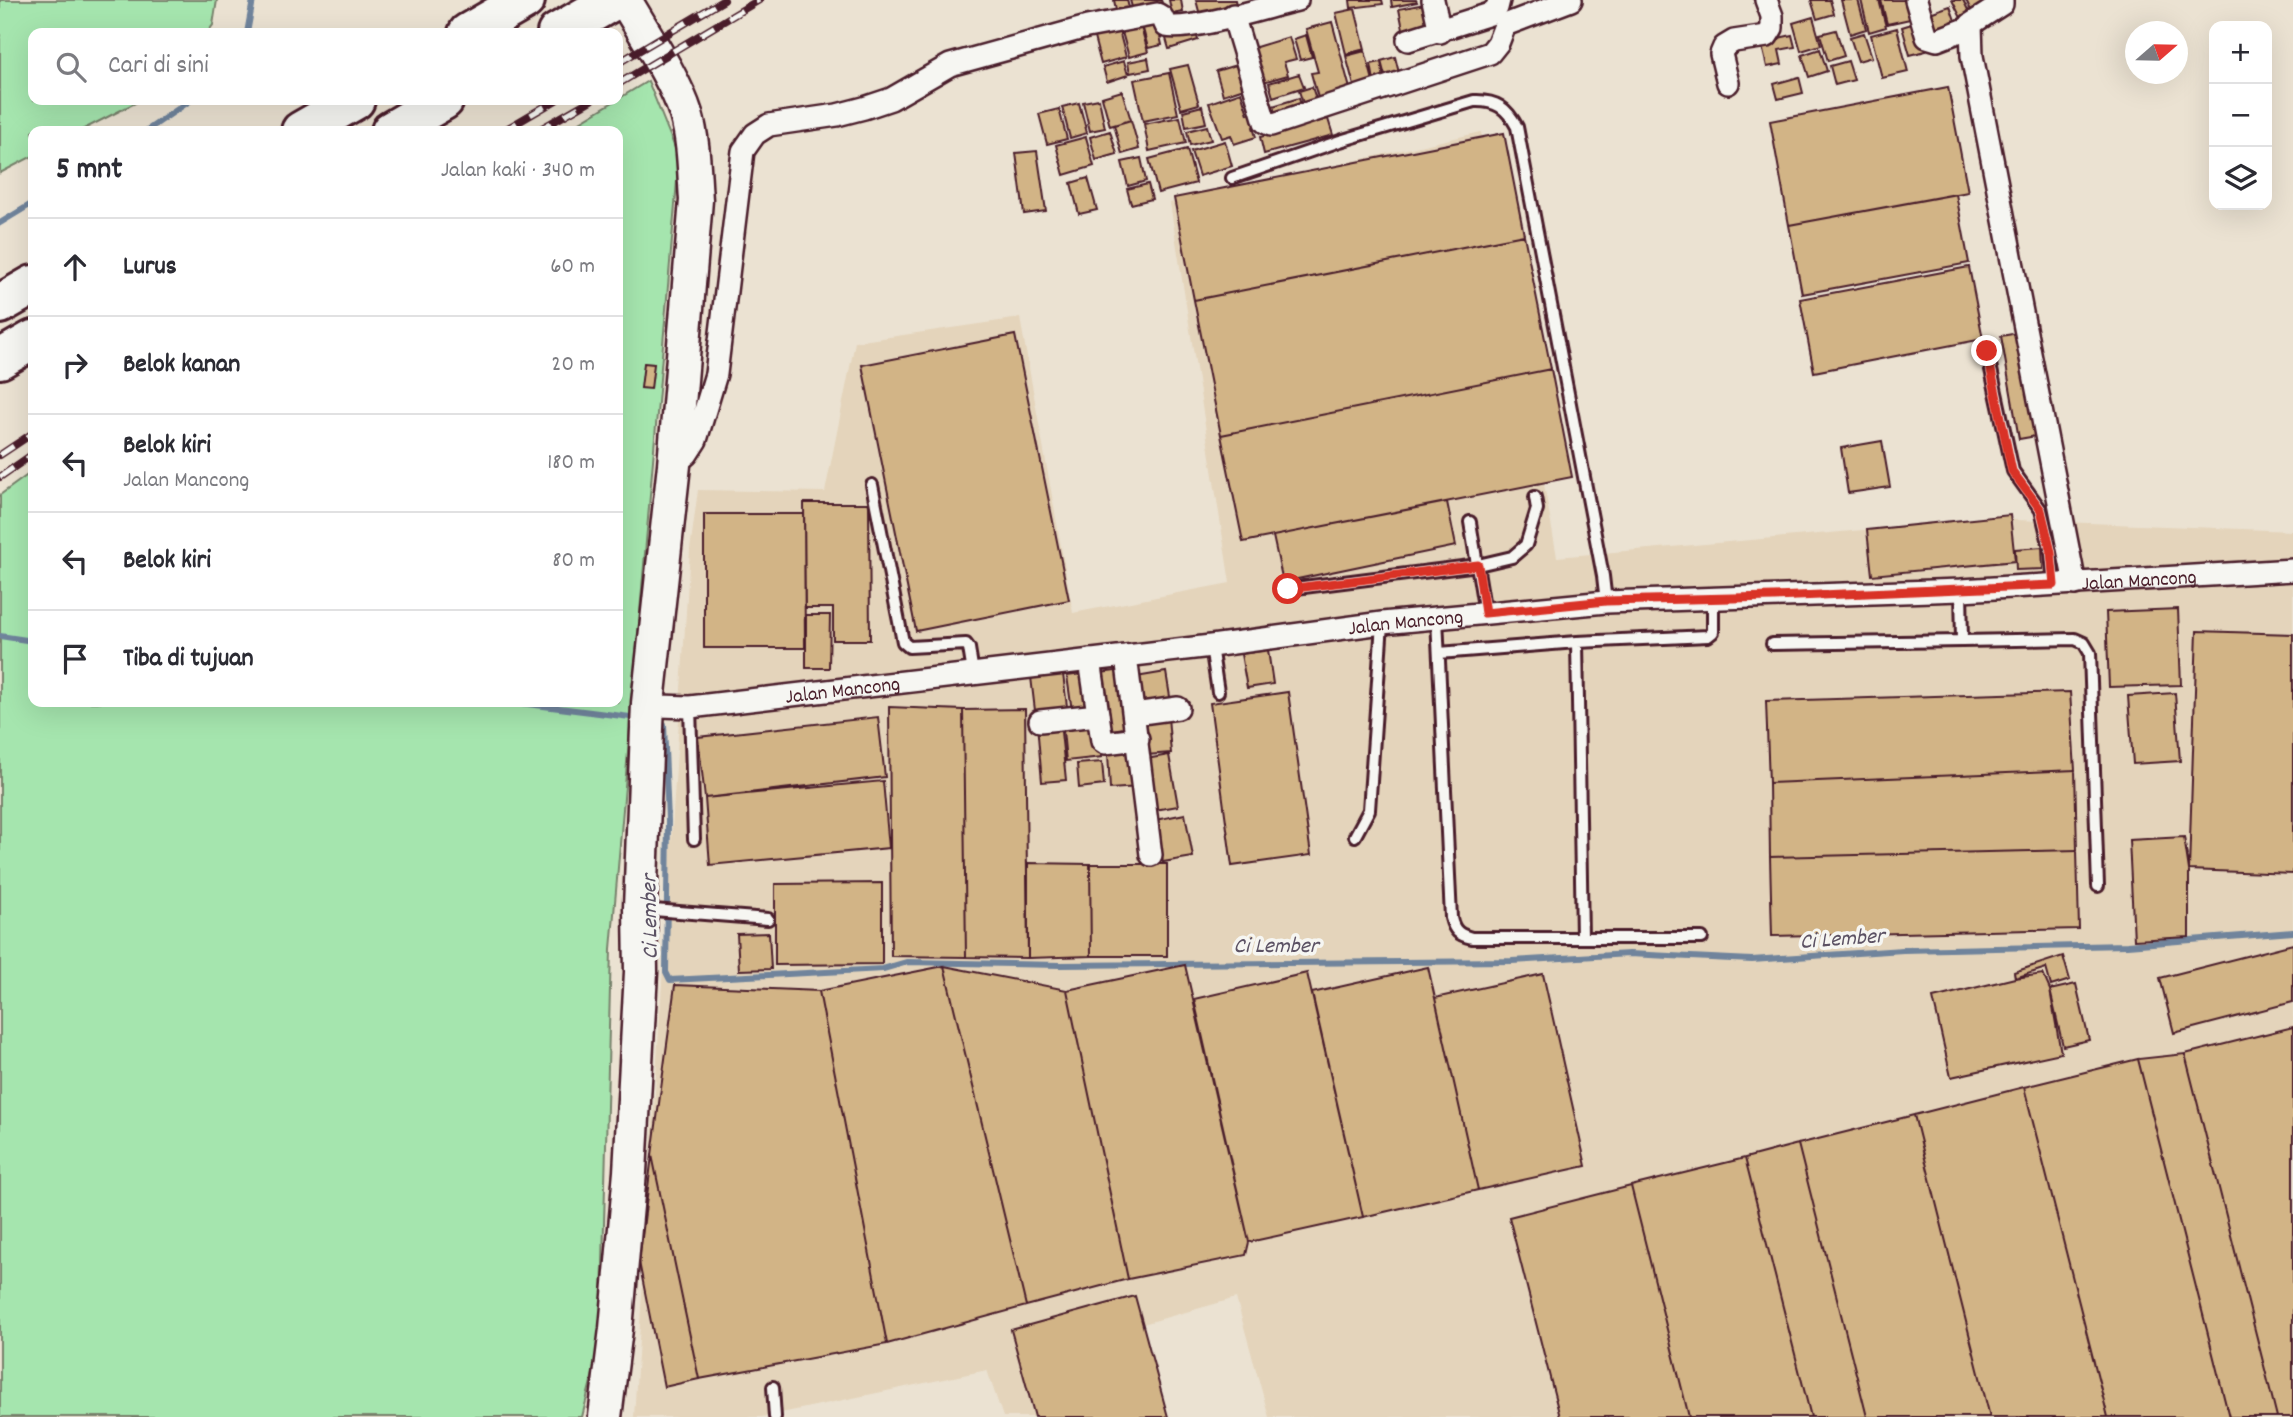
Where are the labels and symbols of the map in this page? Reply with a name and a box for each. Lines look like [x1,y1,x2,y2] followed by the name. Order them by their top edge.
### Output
[2125,21,2188,84] north arrow
[1971,335,2002,366] route end
[2081,564,2198,601] street label: Jalan Mancong
[1272,573,1303,604] route start
[1346,603,1465,645] street label: Jalan Mancong
[784,671,902,714] street label: Jalan Mancong
[634,872,669,960] water label: Ci Lember
[1799,921,1888,960] water label: Ci Lember
[1234,931,1321,964] water label: Ci Lember

